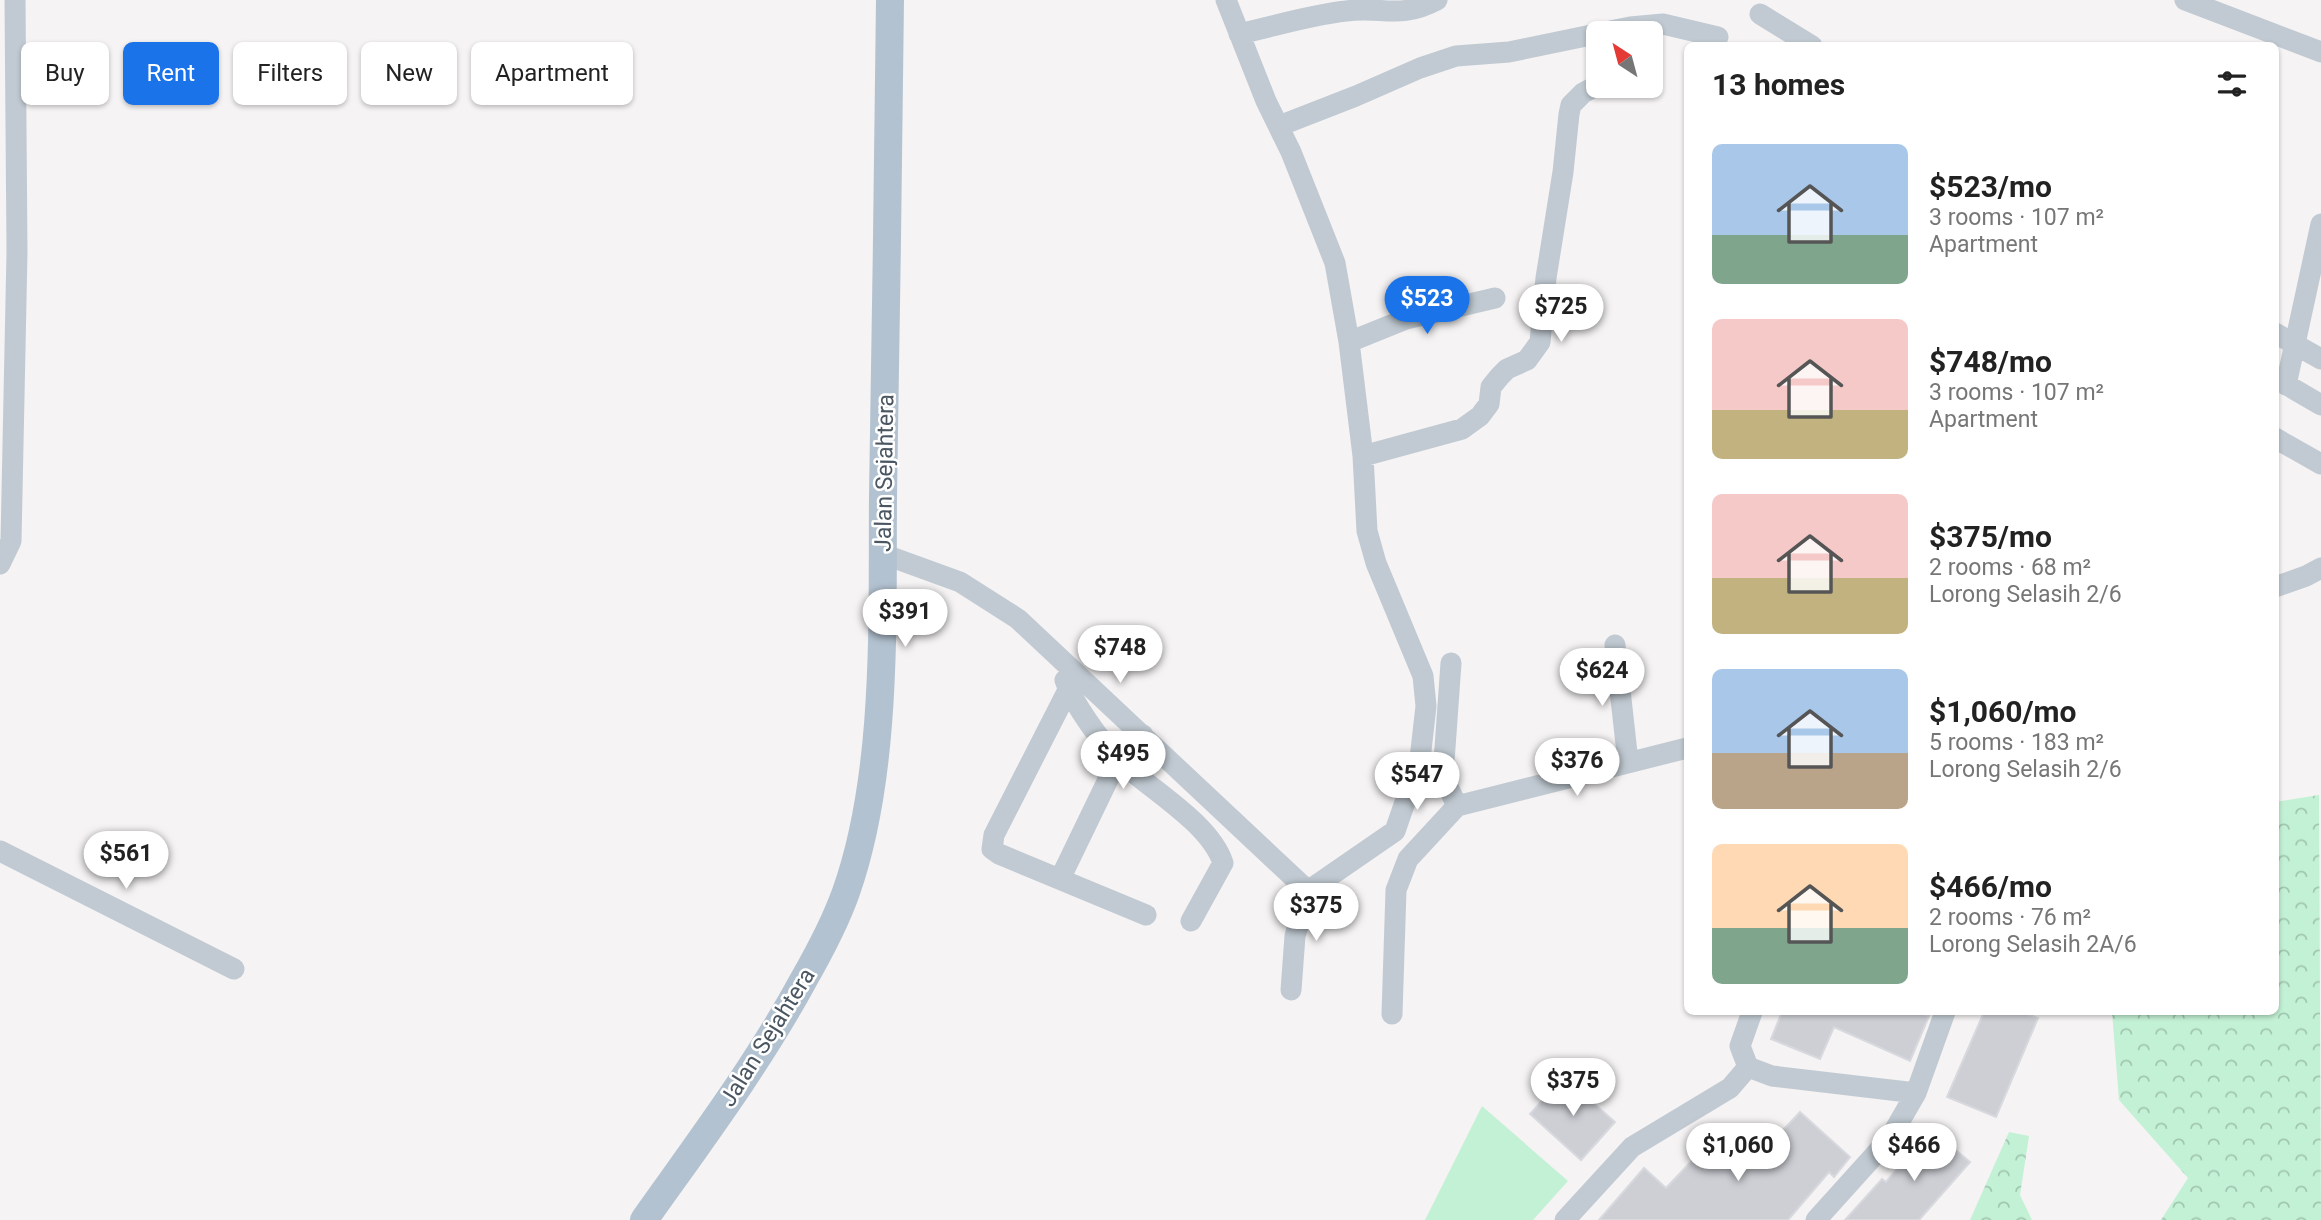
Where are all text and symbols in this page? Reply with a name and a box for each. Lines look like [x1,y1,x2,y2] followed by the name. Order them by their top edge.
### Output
[1586,21,1662,98] north arrow
[1586,21,1663,98] map controls
[21,42,109,105] chip: Buy
[123,42,219,105] chip: Rent
[233,42,347,105] chip: Filters
[361,42,457,105] chip: New
[471,42,633,105] chip: Apartment
[2213,65,2251,103] icon: filters
[1712,67,1845,102] text: 13 homes
[1929,169,2052,204] text: $523/mo
[1768,172,1852,256] icon: home
[1929,204,2104,231] text: 3 rooms · 107 m²
[1929,231,2038,258] text: Apartment
[1386,276,1468,336] pin: $523
[1520,284,1602,344] pin: $725
[1401,285,1453,312] text: $523
[1535,293,1587,320] text: $725
[1929,344,2052,379] text: $748/mo
[1768,347,1852,431] icon: home
[1929,379,2104,406] text: 3 rooms · 107 m²
[870,394,899,552] street label: Jalan Sejahtera
[1929,406,2038,433] text: Apartment
[1929,519,2052,554] text: $375/mo
[1768,522,1852,606] icon: home
[1929,554,2091,581] text: 2 rooms · 68 m²
[1929,581,2122,608] text: Lorong Selasih 2/6
[864,590,946,649] pin: $391
[879,598,931,625] text: $391
[1079,626,1161,685] pin: $748
[1094,634,1146,661] text: $748
[1561,648,1643,708] pin: $624
[1576,657,1628,684] text: $624
[1929,694,2077,729] text: $1,060/mo
[1768,697,1852,781] icon: home
[1929,729,2104,756] text: 5 rooms · 183 m²
[1082,732,1164,791] pin: $495
[1536,738,1618,798] pin: $376
[1097,740,1149,767] text: $495
[1551,747,1603,774] text: $376
[1376,752,1458,812] pin: $547
[1929,756,2122,783] text: Lorong Selasih 2/6
[1391,761,1443,788] text: $547
[85,832,167,891] pin: $561
[100,840,152,867] text: $561
[1929,869,2052,904] text: $466/mo
[1768,872,1852,956] icon: home
[1275,884,1357,943] pin: $375
[1290,892,1342,919] text: $375
[1929,904,2091,931] text: 2 rooms · 76 m²
[1929,931,2137,958] text: Lorong Selasih 2A/6
[714,963,821,1111] street label: Jalan Sejahtera
[1532,1058,1614,1118] pin: $375
[1547,1067,1599,1094] text: $375
[1681,1124,1795,1183] pin: $1,060
[1873,1124,1955,1183] pin: $466
[1702,1132,1774,1159] text: $1,060
[1888,1132,1940,1159] text: $466

